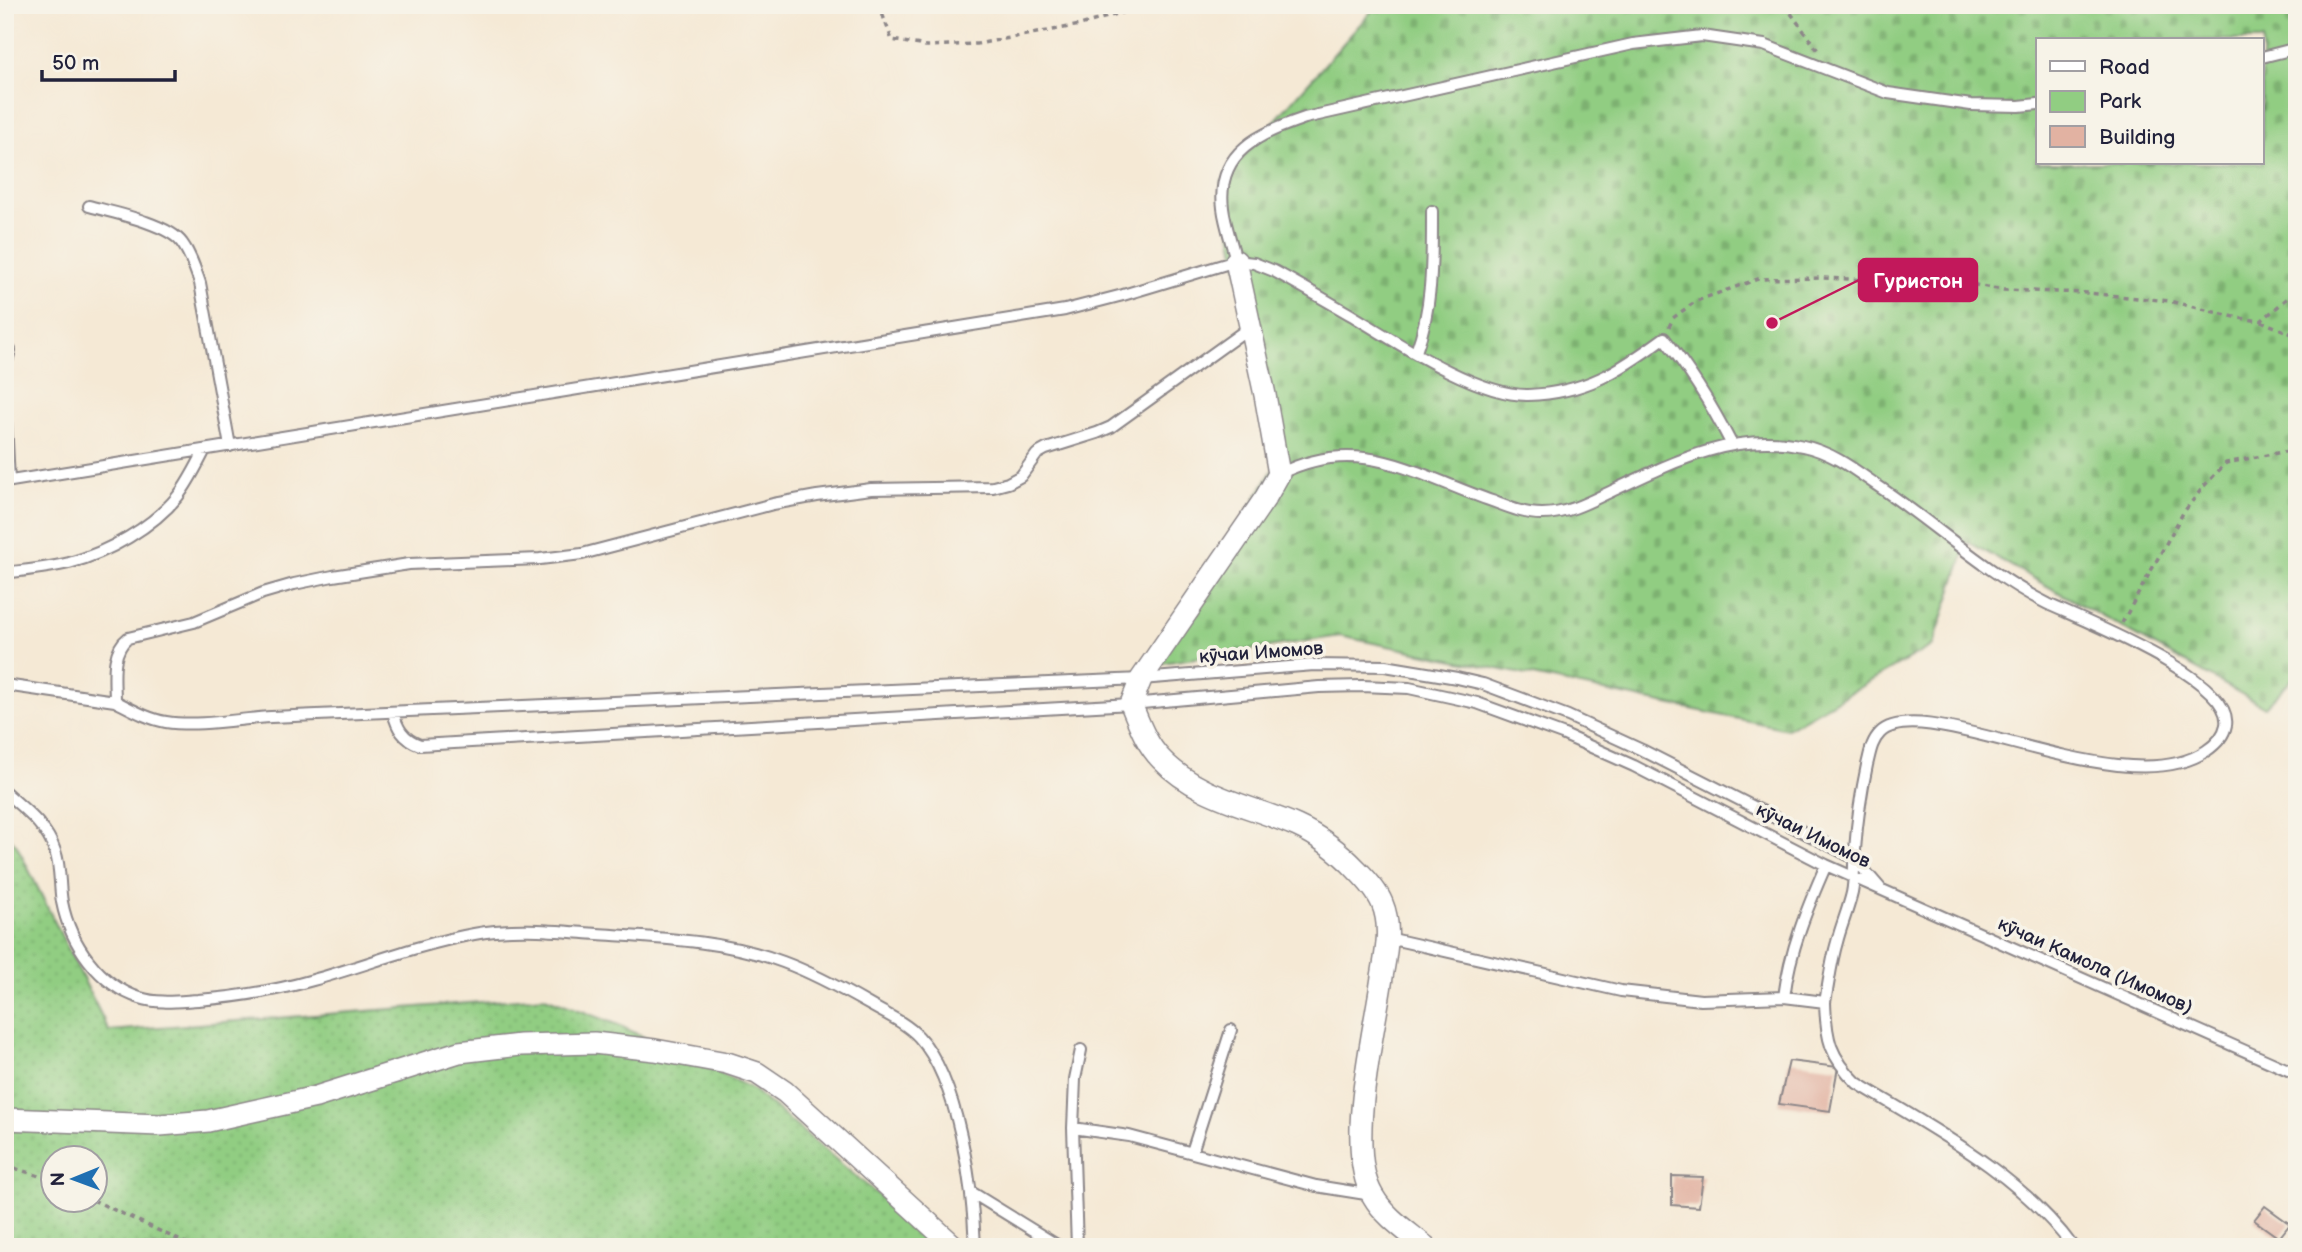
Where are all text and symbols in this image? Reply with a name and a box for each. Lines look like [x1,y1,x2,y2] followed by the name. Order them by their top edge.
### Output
[42,38,175,82] scale bar
[2036,38,2264,164] legend
[52,51,99,76] text: 50 m
[2099,55,2150,80] text: Road
[2099,89,2142,114] text: Park
[2099,125,2175,150] text: Building
[1859,259,1977,301] callout: Гуристон
[1873,269,1963,294] text: Гуристон
[1198,637,1324,669] street label: кӯчаи Имомов
[1752,798,1874,874] street label: кӯчаи Имомов
[1994,913,2196,1019] street label: кӯчаи Камола (Имомов)
[38,1144,108,1214] north arrow
[47,1172,70,1187] text: N

